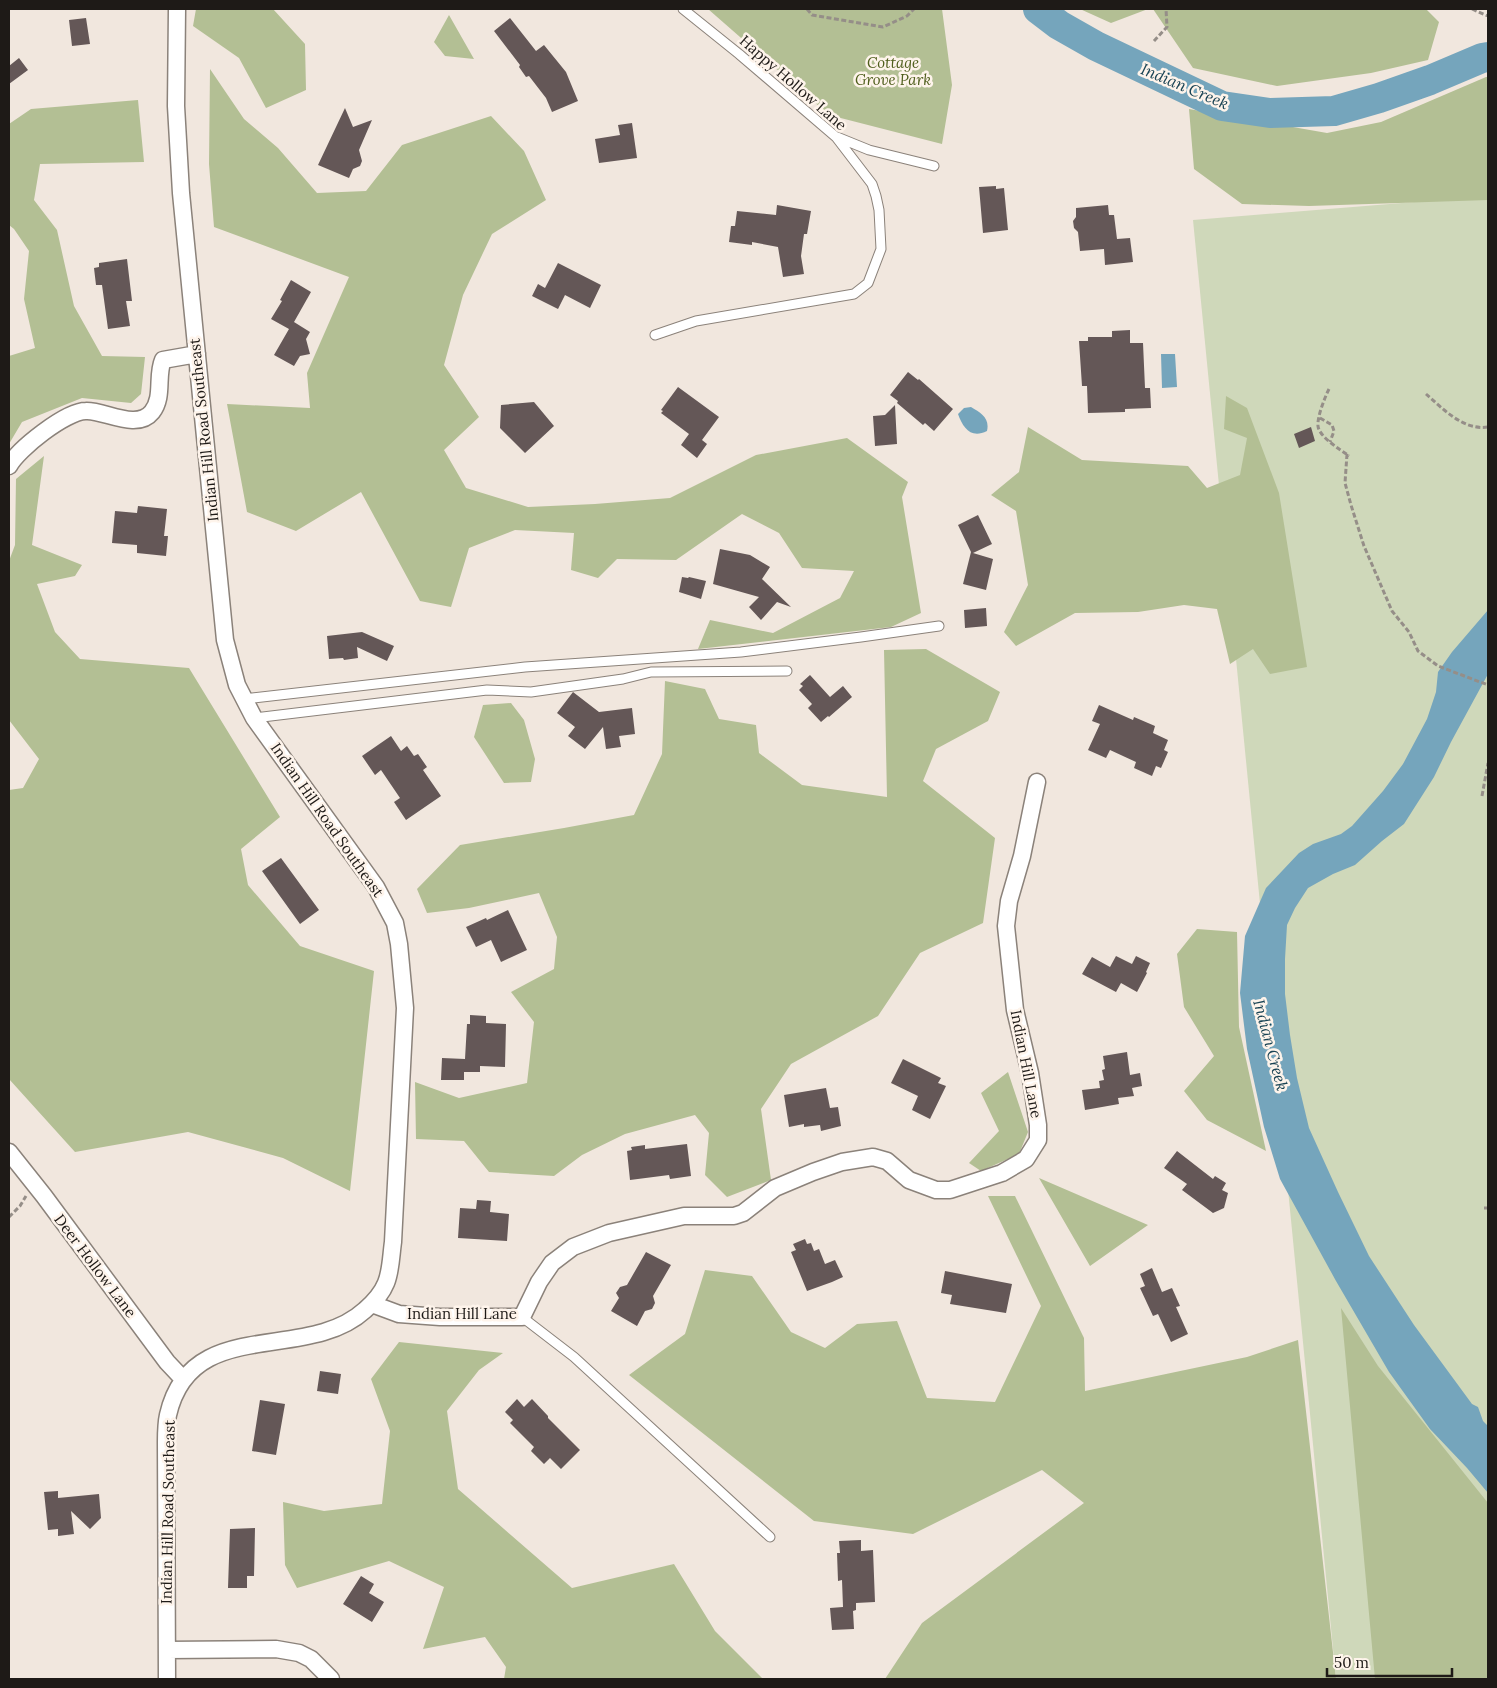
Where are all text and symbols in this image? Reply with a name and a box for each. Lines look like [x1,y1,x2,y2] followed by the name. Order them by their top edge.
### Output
[736,31,851,134] street label: Happy Hollow Lane
[855,53,931,89] park label: Cottage Grove Park
[1138,59,1232,113] water label: Indian Creek
[184,337,223,523] street label: Indian Hill Road Southeast
[267,739,388,901] street label: Indian Hill Road Southeast
[1249,997,1293,1093] water label: Indian Creek
[1007,1008,1046,1120] street label: Indian Hill Lane
[50,1210,141,1321] street label: Deer Hollow Lane
[407,1304,517,1323] street label: Indian Hill Lane
[156,1420,179,1604] street label: Indian Hill Road Southeast
[1327,1646,1452,1678] scale bar
[1334,1653,1369,1672] text: 50 m

